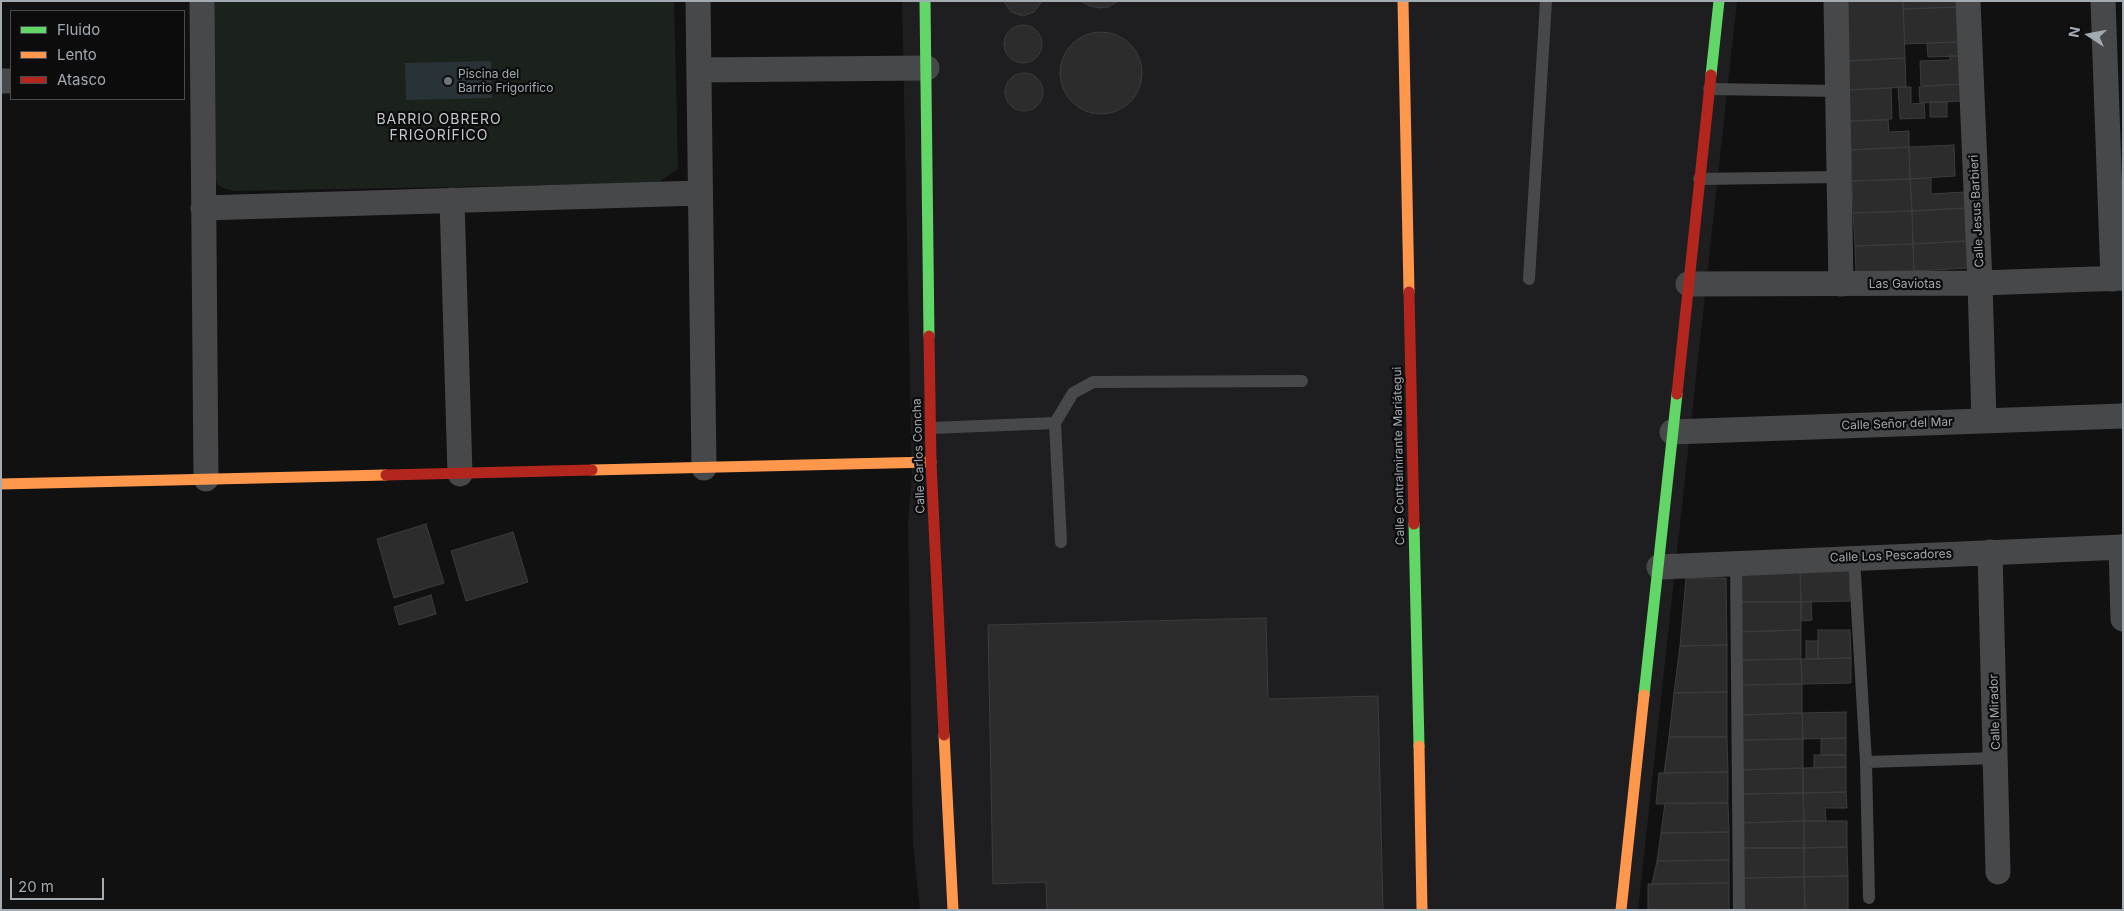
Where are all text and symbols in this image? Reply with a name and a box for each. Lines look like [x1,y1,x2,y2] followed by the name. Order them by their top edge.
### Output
[10,10,185,100] legend
[2064,10,2114,60] north arrow
[57,20,100,39] text: Fluido
[2064,25,2083,39] text: N
[57,45,97,64] text: Lento
[458,67,553,95] place label: Piscina del Barrio Frigorifico
[57,70,106,89] text: Atasco
[442,75,454,87] marker: Piscina del Barrio Frigorifico
[375,112,503,144] district label: BARRIO OBRERO FRIGORÍFICO
[1967,154,1987,268] street label: Calle Jesus Barbieri
[1869,277,1941,291] street label: Las Gaviotas
[1390,366,1408,546] street label: Calle Contralmirante Mariátegui
[910,398,928,514] street label: Calle Carlos Concha
[1841,415,1953,433] street label: Calle Señor del Mar
[1830,547,1952,565] street label: Calle Los Pescadores
[1986,674,2004,750] street label: Calle Mirador
[12,868,106,900] scale bar
[18,877,54,896] text: 20 m

